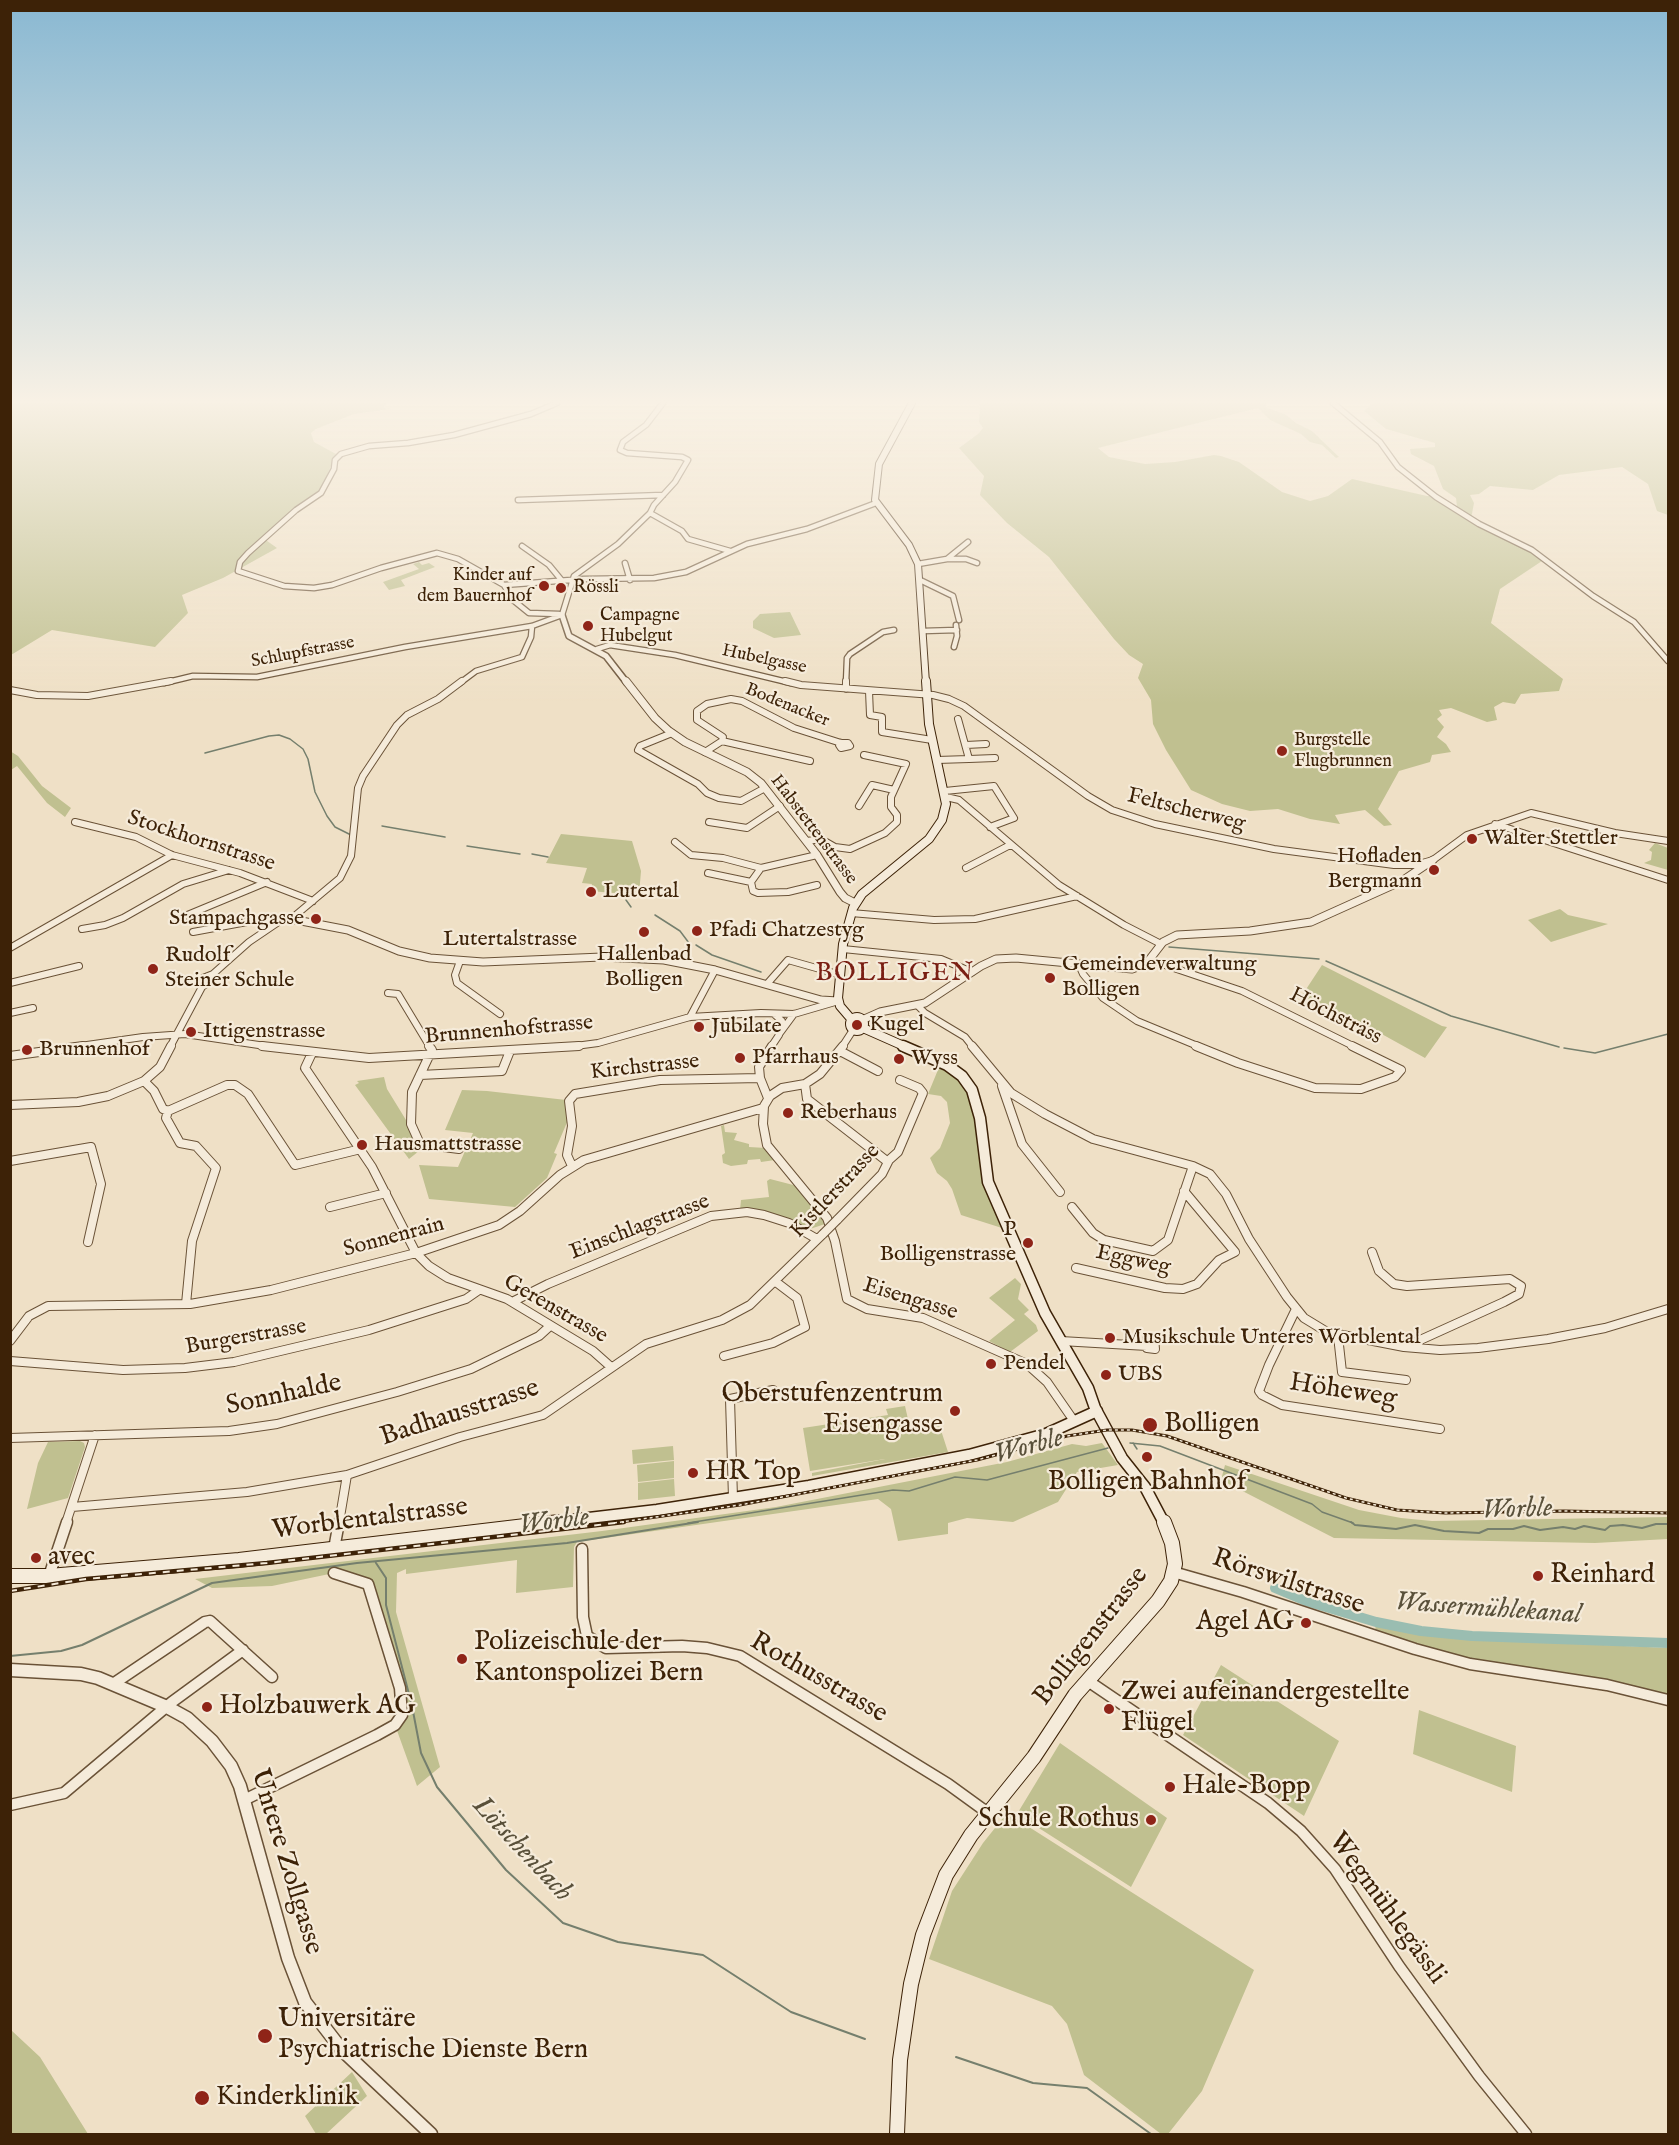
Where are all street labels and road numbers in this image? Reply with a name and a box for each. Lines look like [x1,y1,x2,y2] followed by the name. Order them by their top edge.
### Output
[250,632,356,674] street label: Schlupfstrasse
[720,641,808,679] street label: Hubelgasse
[742,679,832,733] street label: Bodenacker
[765,771,861,889] street label: Habstettenstrasse
[1124,784,1248,838] street label: Feltscherweg
[124,806,278,878] street label: Stockhornstrasse
[443,927,577,953] street label: Lutertalstrasse
[1285,983,1385,1051] street label: Höchsträss
[424,1010,594,1052] street label: Brunnenhofstrasse
[589,1049,701,1087] street label: Kirchstrasse
[786,1139,886,1245] street label: Kistlerstrasse
[566,1189,714,1267] street label: Einschlagstrasse
[341,1212,447,1264] street label: Sonnenrain
[1093,1240,1173,1282] street label: Eggweg
[498,1270,612,1350] street label: Gerenstrasse
[859,1273,961,1327] street label: Eisengasse
[183,1314,309,1362] street label: Burgerstrasse
[223,1368,345,1424] street label: Sonnhalde
[1287,1368,1399,1416] street label: Höheweg
[376,1373,544,1455] street label: Badhausstrasse
[270,1492,470,1548] street label: Worblentalstrasse
[1208,1543,1368,1623] street label: Rörswilstrasse
[1028,1561,1156,1713] street label: Bolligenstrasse
[743,1627,893,1731] street label: Rothusstrasse
[241,1765,329,1959] street label: Untere Zollgasse
[1320,1827,1452,1991] street label: Wegmühlegässli

